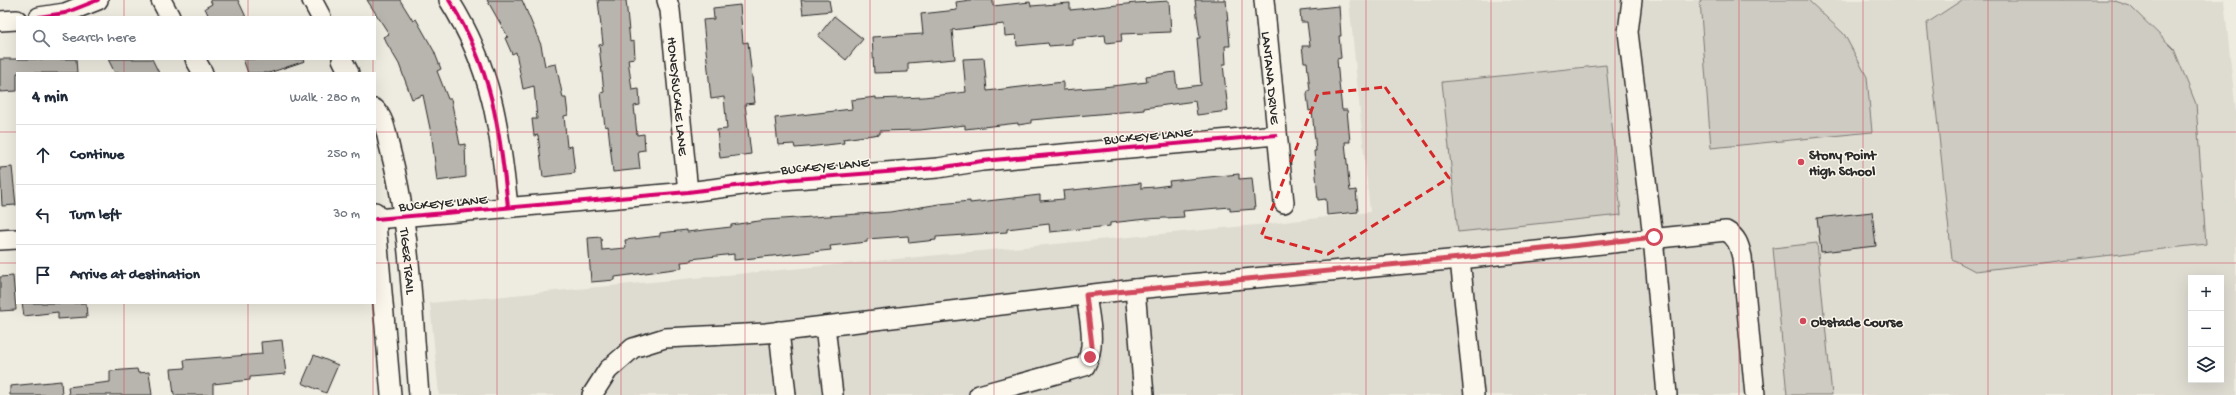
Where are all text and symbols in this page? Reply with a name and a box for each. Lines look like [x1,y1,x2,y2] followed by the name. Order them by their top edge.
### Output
[16,16,376,60] search box
[30,27,52,49] icon: search
[62,29,136,47] text: Search here
[1256,31,1282,126] street label: LANTANA DRIVE
[662,36,690,158] street label: HONEYSUCKLE LANE
[32,88,68,108] text: 4 min
[290,91,360,106] text: Walk · 280 m
[1102,125,1195,150] street label: BUCKEYE LANE
[32,144,54,166] icon: ahead
[70,146,124,164] text: Continue
[327,147,360,162] text: 250 m
[1809,148,1877,181] place label: Stony Point High School
[779,155,872,180] street label: BUCKEYE LANE
[1796,157,1806,167] marker: Stony Point High School
[397,192,490,217] street label: BUCKEYE LANE
[32,204,54,226] icon: left
[70,206,121,224] text: Turn left
[334,207,360,222] text: 30 m
[394,226,418,296] street label: TIGER TRAIL
[1645,228,1663,246] route start
[32,264,54,286] icon: arrive
[70,266,200,284] text: Arrive at destination
[2188,275,2224,383] map controls
[2188,275,2224,311] button: +
[2188,311,2224,347] button: −
[1811,315,1903,332] place label: Obstacle Course
[1798,316,1808,326] marker: Obstacle Course
[2188,347,2224,383] button: layers
[1081,348,1099,366] route end

